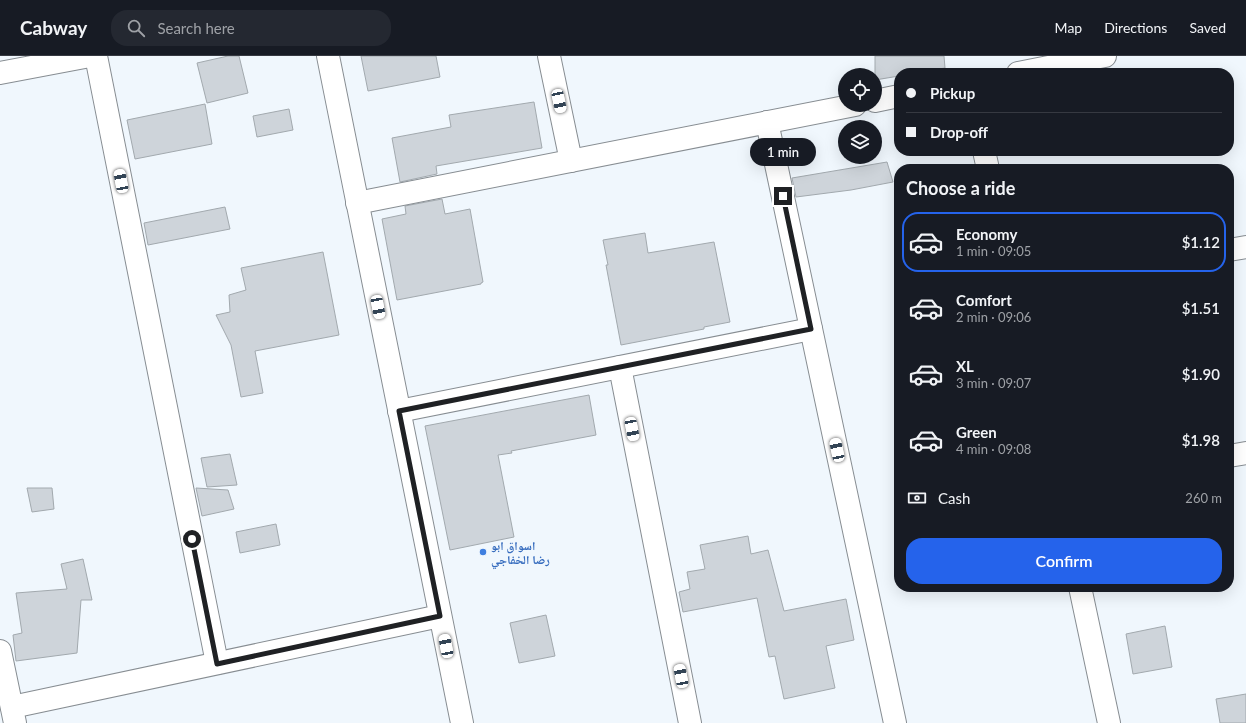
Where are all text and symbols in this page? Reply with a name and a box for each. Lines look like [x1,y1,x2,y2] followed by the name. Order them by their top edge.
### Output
[111,10,391,46] search box
[20,16,87,39] text: Cabway
[125,17,147,39] icon: search
[157,19,235,37] text: Search here
[1055,19,1082,36] text: Map
[1104,19,1167,36] text: Directions
[1189,19,1226,36] text: Saved
[838,68,882,164] map controls
[838,68,882,112] button: locate
[930,84,975,102] text: Pickup
[551,88,567,114] car
[838,120,882,164] button: layers
[930,123,988,141] text: Drop-off
[750,138,816,166] callout: 1 min
[767,144,799,160] text: 1 min
[113,168,129,194] car
[906,177,1015,199] text: Choose a ride
[774,187,792,205] route end
[908,224,944,260] icon: car
[956,225,1017,243] text: Economy
[1182,233,1220,251] text: $1.12
[956,243,1031,259] text: 1 min · 09:05
[908,290,944,326] icon: car
[956,291,1012,309] text: Comfort
[370,294,386,320] car
[1182,299,1220,317] text: $1.51
[956,309,1031,325] text: 2 min · 09:06
[908,356,944,392] icon: car
[956,357,974,375] text: XL
[1182,365,1220,383] text: $1.90
[956,375,1031,391] text: 3 min · 09:07
[624,416,640,442] car
[908,422,944,458] icon: car
[956,423,997,441] text: Green
[1182,431,1220,449] text: $1.98
[829,437,845,463] car
[956,441,1031,457] text: 4 min · 09:08
[906,487,928,509] icon: cash
[938,489,970,507] text: Cash
[1185,490,1222,506] text: 260 m
[183,530,201,548] route start
[491,538,550,569] place label: اسواق ابو رضا الخفاجي
[906,538,1222,584] button: Confirm
[478,547,488,557] marker: اسواق ابو رضا الخفاجي
[438,633,454,659] car
[673,663,689,689] car

